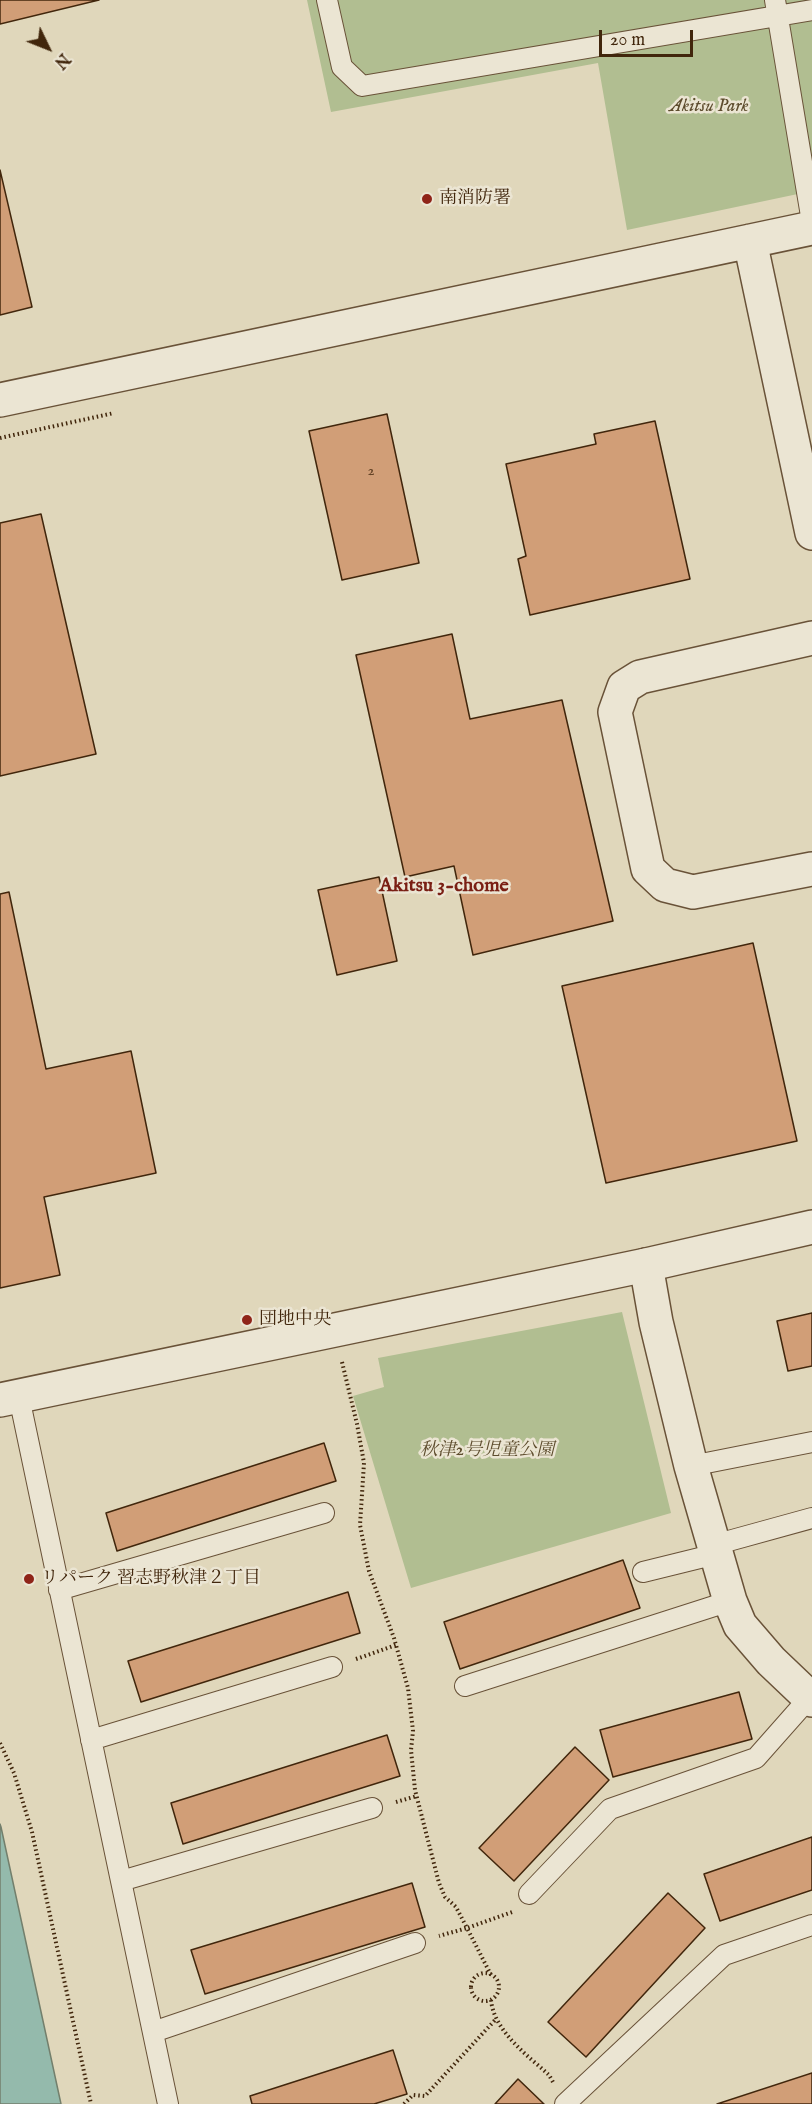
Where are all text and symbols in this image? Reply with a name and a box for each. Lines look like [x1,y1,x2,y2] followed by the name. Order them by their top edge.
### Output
[18,18,78,78] north arrow
[602,18,696,56] scale bar
[610,29,645,52] text: 20 m
[49,48,73,72] text: N
[669,96,749,118] park label: Akitsu Park
[439,188,511,210] place label: 南消防署
[420,192,434,206] marker: 南消防署
[367,463,375,481] house number: 2
[379,875,509,899] district label: Akitsu 3-chome
[259,1309,331,1331] place label: 団地中央
[240,1313,254,1327] marker: 団地中央
[420,1440,554,1462] park label: 秋津2号児童公園
[41,1568,261,1590] place label: リパーク 習志野秋津２丁目
[22,1572,36,1586] marker: リパーク 習志野秋津２丁目

